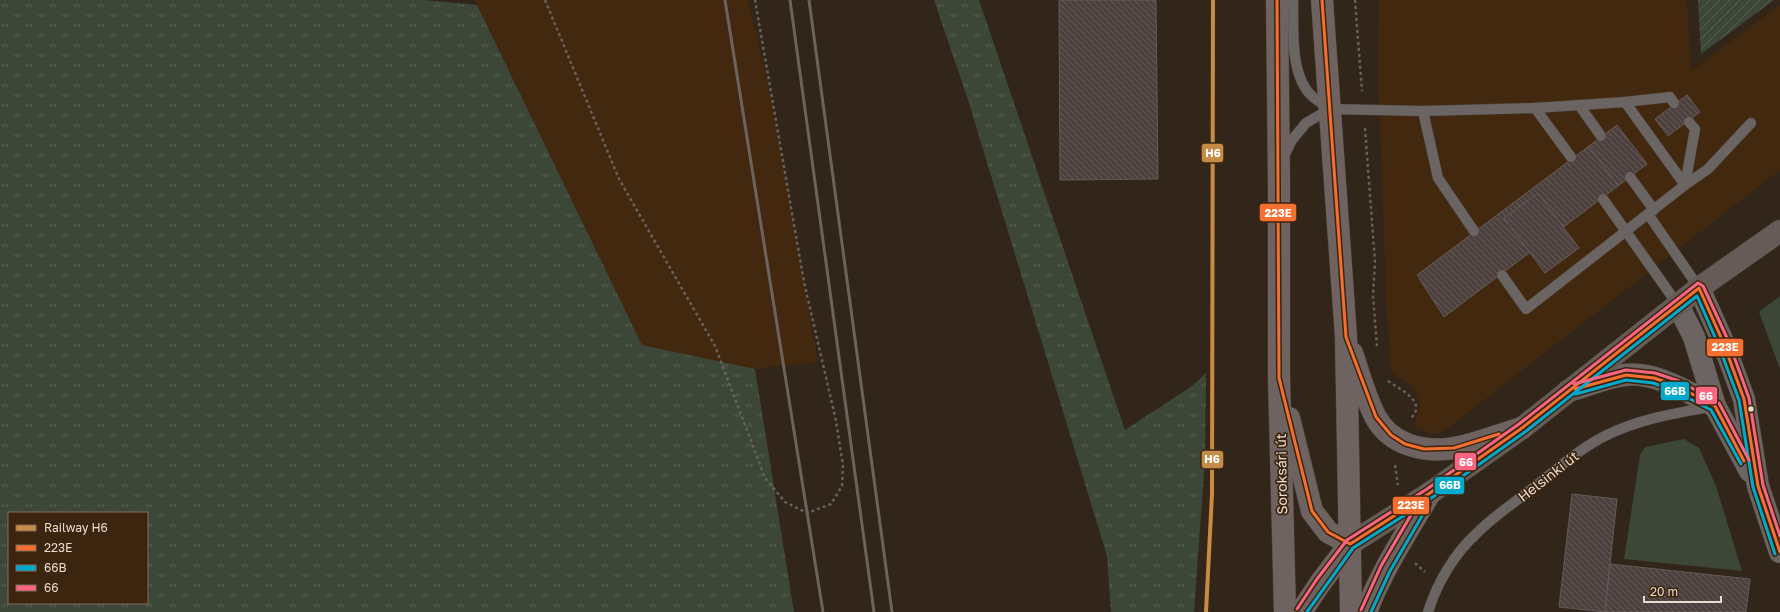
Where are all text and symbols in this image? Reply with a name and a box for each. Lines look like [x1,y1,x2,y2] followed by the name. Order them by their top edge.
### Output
[1201,143,1224,163] line badge: H6
[1205,146,1221,159] text: H6
[1259,203,1297,222] line badge: 223E
[1265,206,1292,219] text: 223E
[1706,338,1744,357] line badge: 223E
[1712,340,1739,353] text: 223E
[1660,381,1690,401] line badge: 66B
[1664,384,1686,397] text: 66B
[1695,386,1718,405] line badge: 66
[1699,389,1713,402] text: 66
[1746,404,1756,414] unlabelled marker
[1272,433,1290,515] street label: Soroksári út
[1514,447,1582,505] street label: Helsinki út
[1201,450,1224,469] line badge: H6
[1204,452,1220,465] text: H6
[1454,452,1477,471] line badge: 66
[1459,455,1473,468] text: 66
[1434,476,1465,495] line badge: 66B
[1439,478,1461,491] text: 66B
[1392,496,1430,515] line badge: 223E
[1398,498,1425,511] text: 223E
[8,512,148,604] legend
[44,520,108,535] text: Railway H6
[44,540,72,555] text: 223E
[44,560,67,575] text: 66B
[1644,578,1721,604] scale bar
[44,580,59,595] text: 66
[1650,584,1678,599] text: 20 m

